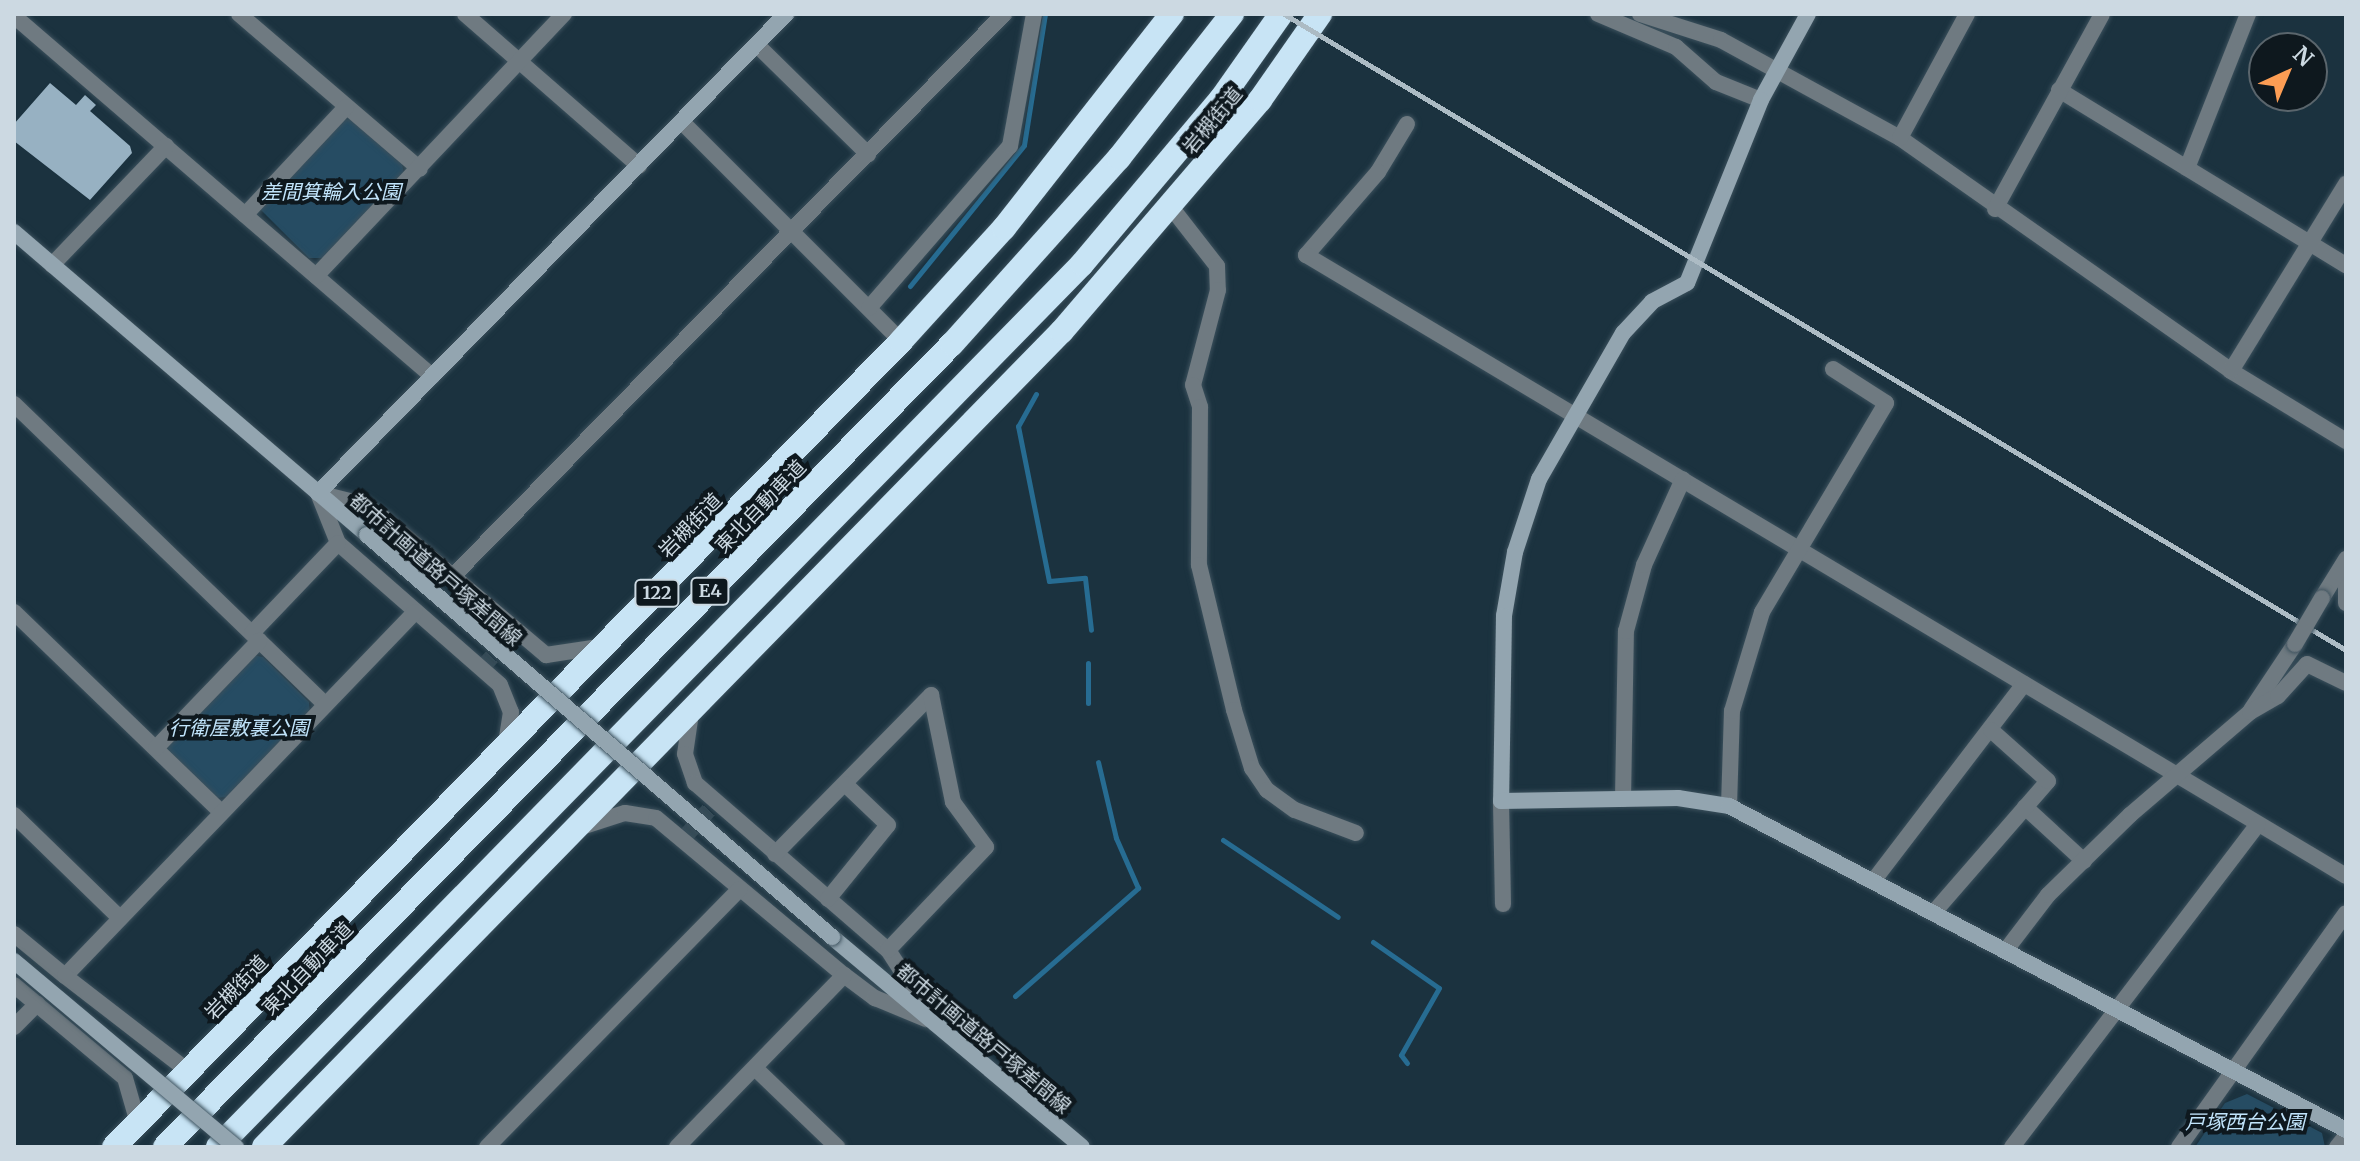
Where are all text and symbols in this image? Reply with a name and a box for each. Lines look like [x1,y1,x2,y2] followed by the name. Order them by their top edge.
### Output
[2248,32,2328,112] north arrow
[2287,40,2319,72] text: N
[1177,82,1247,158] street label: 岩槻街道
[261,179,401,203] park label: 差間箕輪入公園
[710,455,810,557] street label: 東北自動車道
[345,488,527,650] street label: 都市計画道路戸塚差間線
[654,488,726,562] street label: 岩槻街道
[690,577,730,605] road number: E4
[633,579,681,607] road number: 122
[169,715,309,739] park label: 行衛屋敷裏公園
[257,917,357,1019] street label: 東北自動車道
[200,950,272,1024] street label: 岩槻街道
[892,958,1076,1118] street label: 都市計画道路戸塚差間線
[2185,1109,2305,1133] park label: 戸塚西台公園

